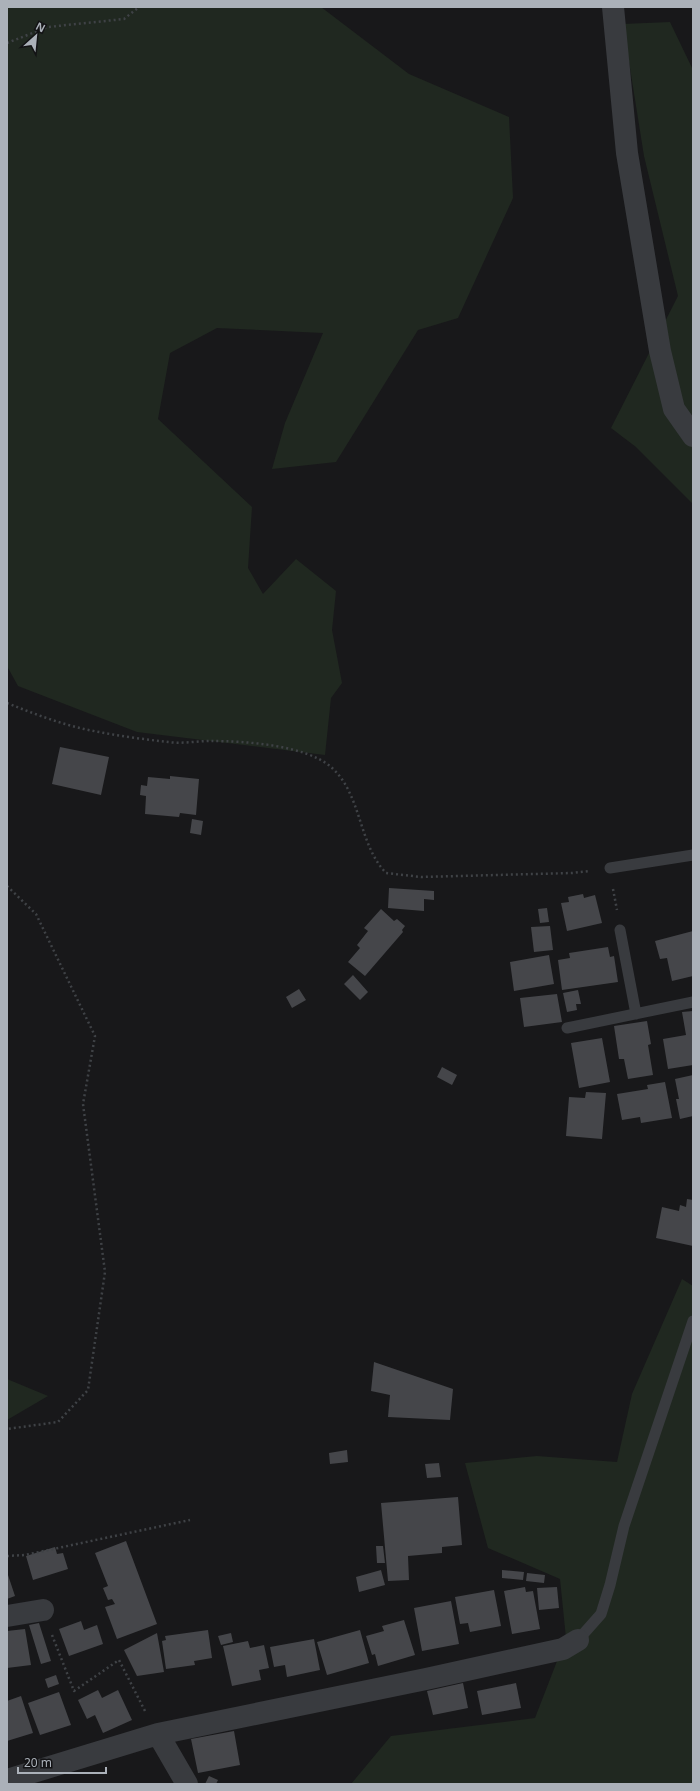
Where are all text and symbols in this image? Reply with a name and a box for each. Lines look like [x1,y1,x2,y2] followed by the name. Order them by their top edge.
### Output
[16,16,56,56] north arrow
[33,18,48,35] text: N
[18,1749,106,1775] scale bar
[24,1754,52,1771] text: 20 m

